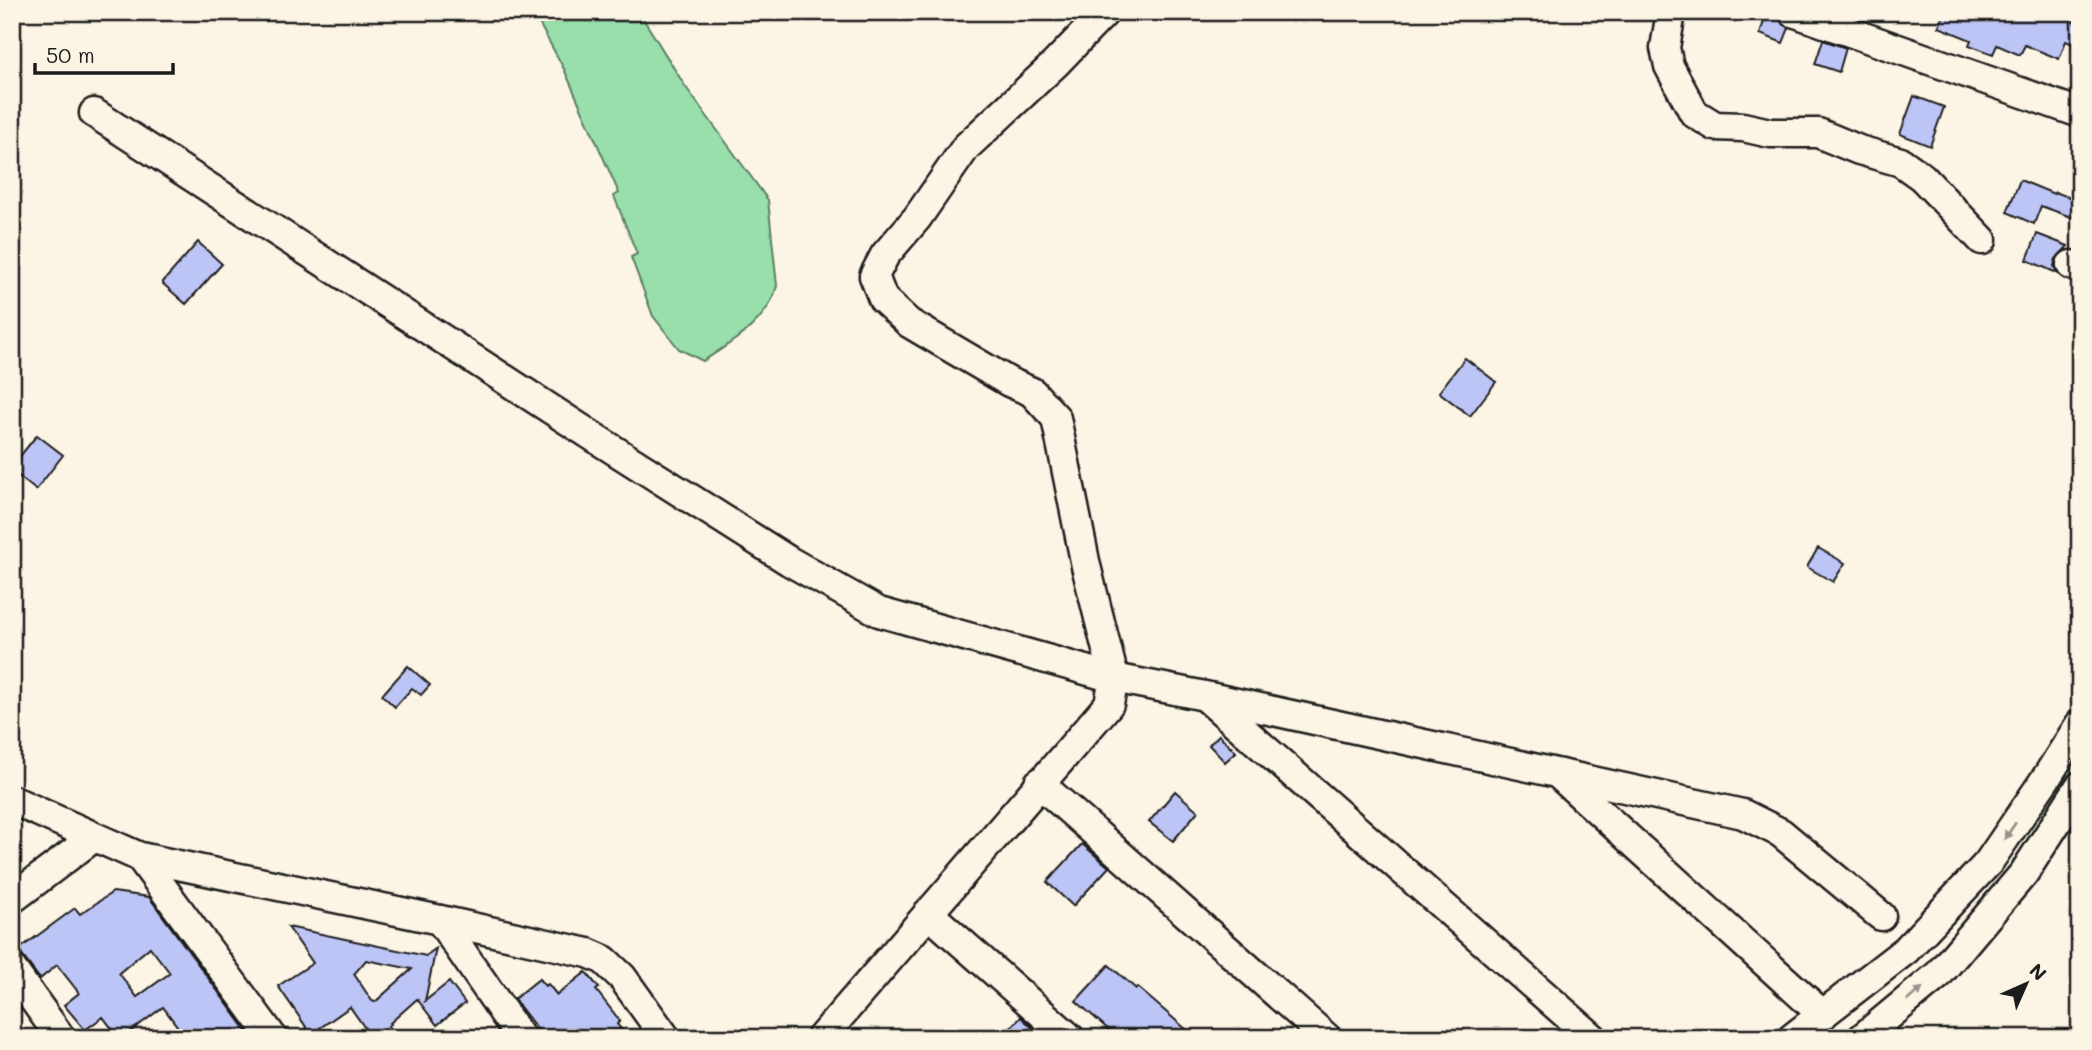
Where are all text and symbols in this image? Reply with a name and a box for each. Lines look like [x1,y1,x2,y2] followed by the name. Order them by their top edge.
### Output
[35,32,173,76] scale bar
[46,41,95,68] text: 50 m
[2003,822,2017,840] one-way arrow
[1990,948,2060,1018] north arrow
[2024,958,2052,986] text: N
[1906,987,1923,1002] one-way arrow

